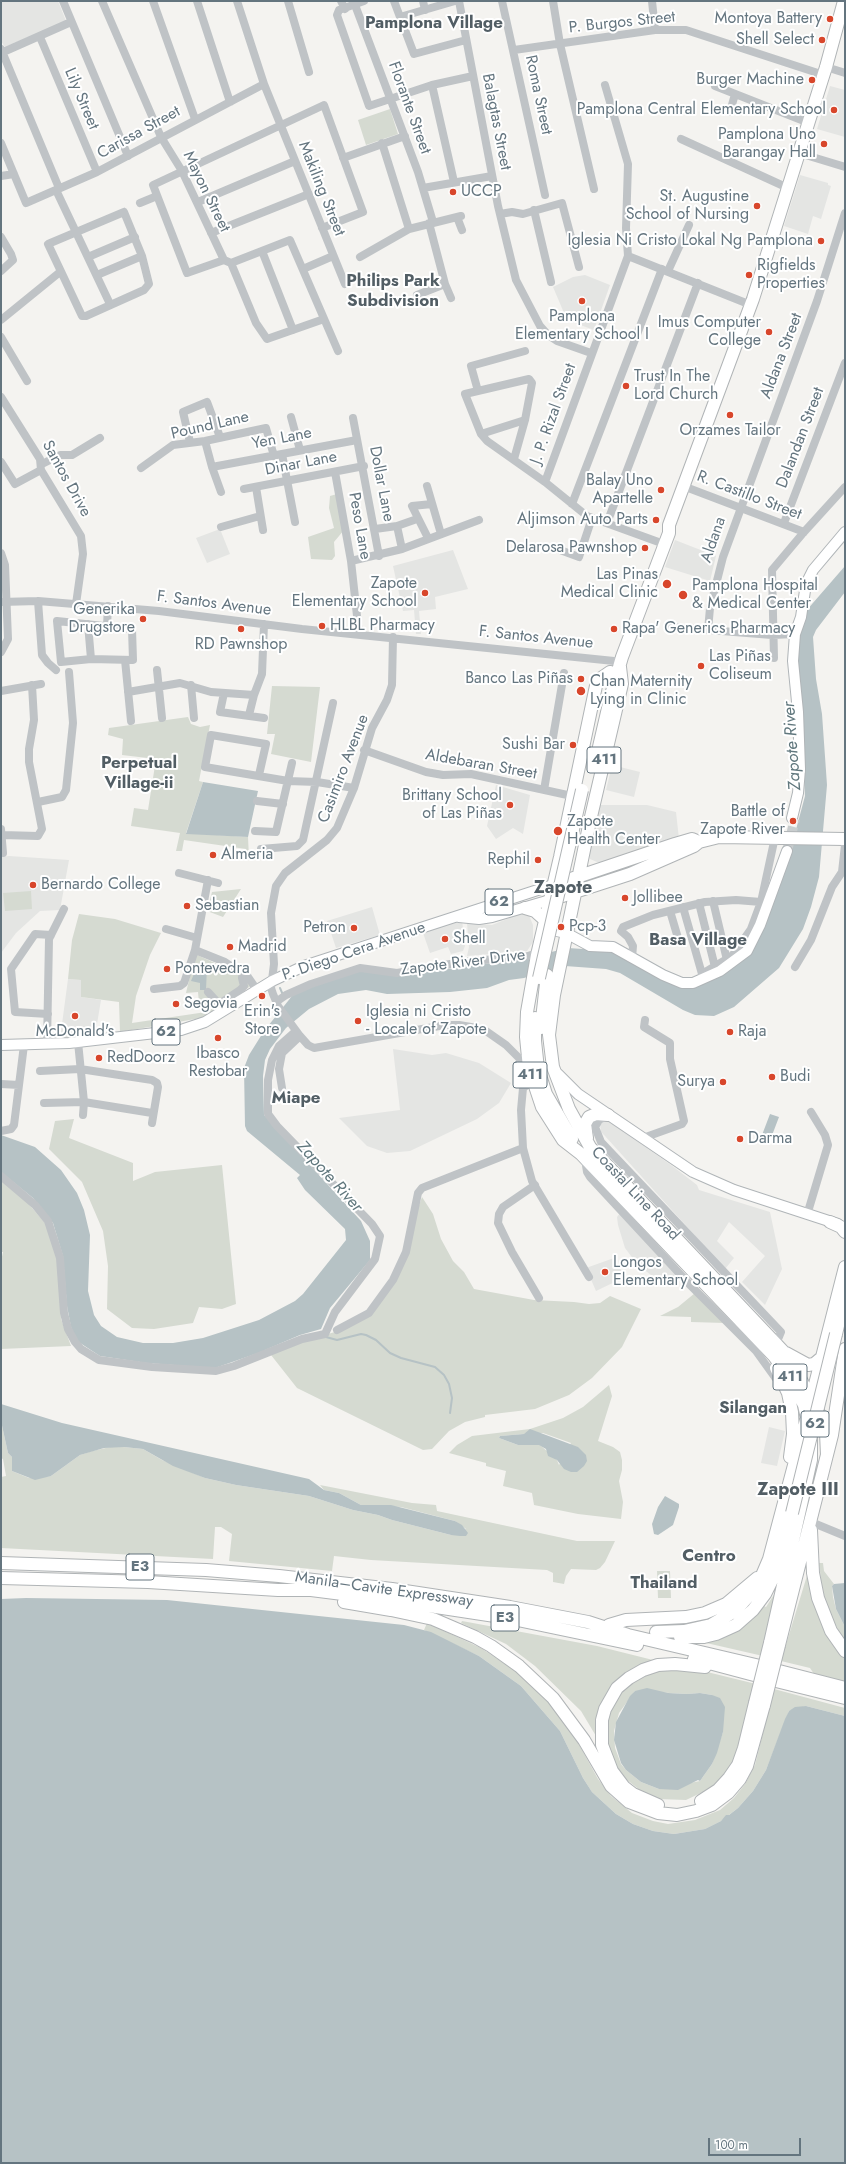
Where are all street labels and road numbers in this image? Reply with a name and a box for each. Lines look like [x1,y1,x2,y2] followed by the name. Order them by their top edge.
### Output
[568,8,676,38] street label: P. Burgos Street
[520,53,556,137] street label: Roma Street
[383,59,435,157] street label: Florante Street
[59,65,103,133] street label: Lily Street
[477,72,515,172] street label: Balagtas Street
[94,102,184,164] street label: Carissa Street
[293,139,349,239] street label: Makiling Street
[178,148,234,236] street label: Mayon Street
[757,310,807,402] street label: Aldana Street
[527,361,581,467] street label: J. P. Rizal Street
[773,385,829,491] street label: Dalandan Street
[169,408,251,444] street label: Pound Lane
[251,424,313,454] street label: Yen Lane
[37,437,95,521] street label: Santos Drive
[364,445,398,523] street label: Dollar Lane
[263,448,339,480] street label: Dinar Lane
[694,467,804,525] street label: R. Castillo Street
[344,491,374,561] street label: Peso Lane
[697,515,731,565] street label: Aldana
[156,587,272,621] street label: F. Santos Avenue
[478,622,594,654] street label: F. Santos Avenue
[315,712,373,826] street label: Casimiro Avenue
[424,746,538,784] street label: Aldebaran Street
[587,747,621,773] road number: 411
[485,889,513,915] road number: 62
[280,918,428,986] street label: P. Diego Cera Avenue
[400,946,526,980] street label: Zapote River Drive
[152,1019,180,1045] road number: 62
[513,1062,547,1088] road number: 411
[587,1143,683,1245] street label: Coastal Line Road
[773,1364,807,1390] road number: 411
[801,1411,829,1437] road number: 62
[126,1554,154,1580] road number: E3
[294,1568,474,1612] street label: Manila–Cavite Expressway
[491,1605,519,1631] road number: E3

